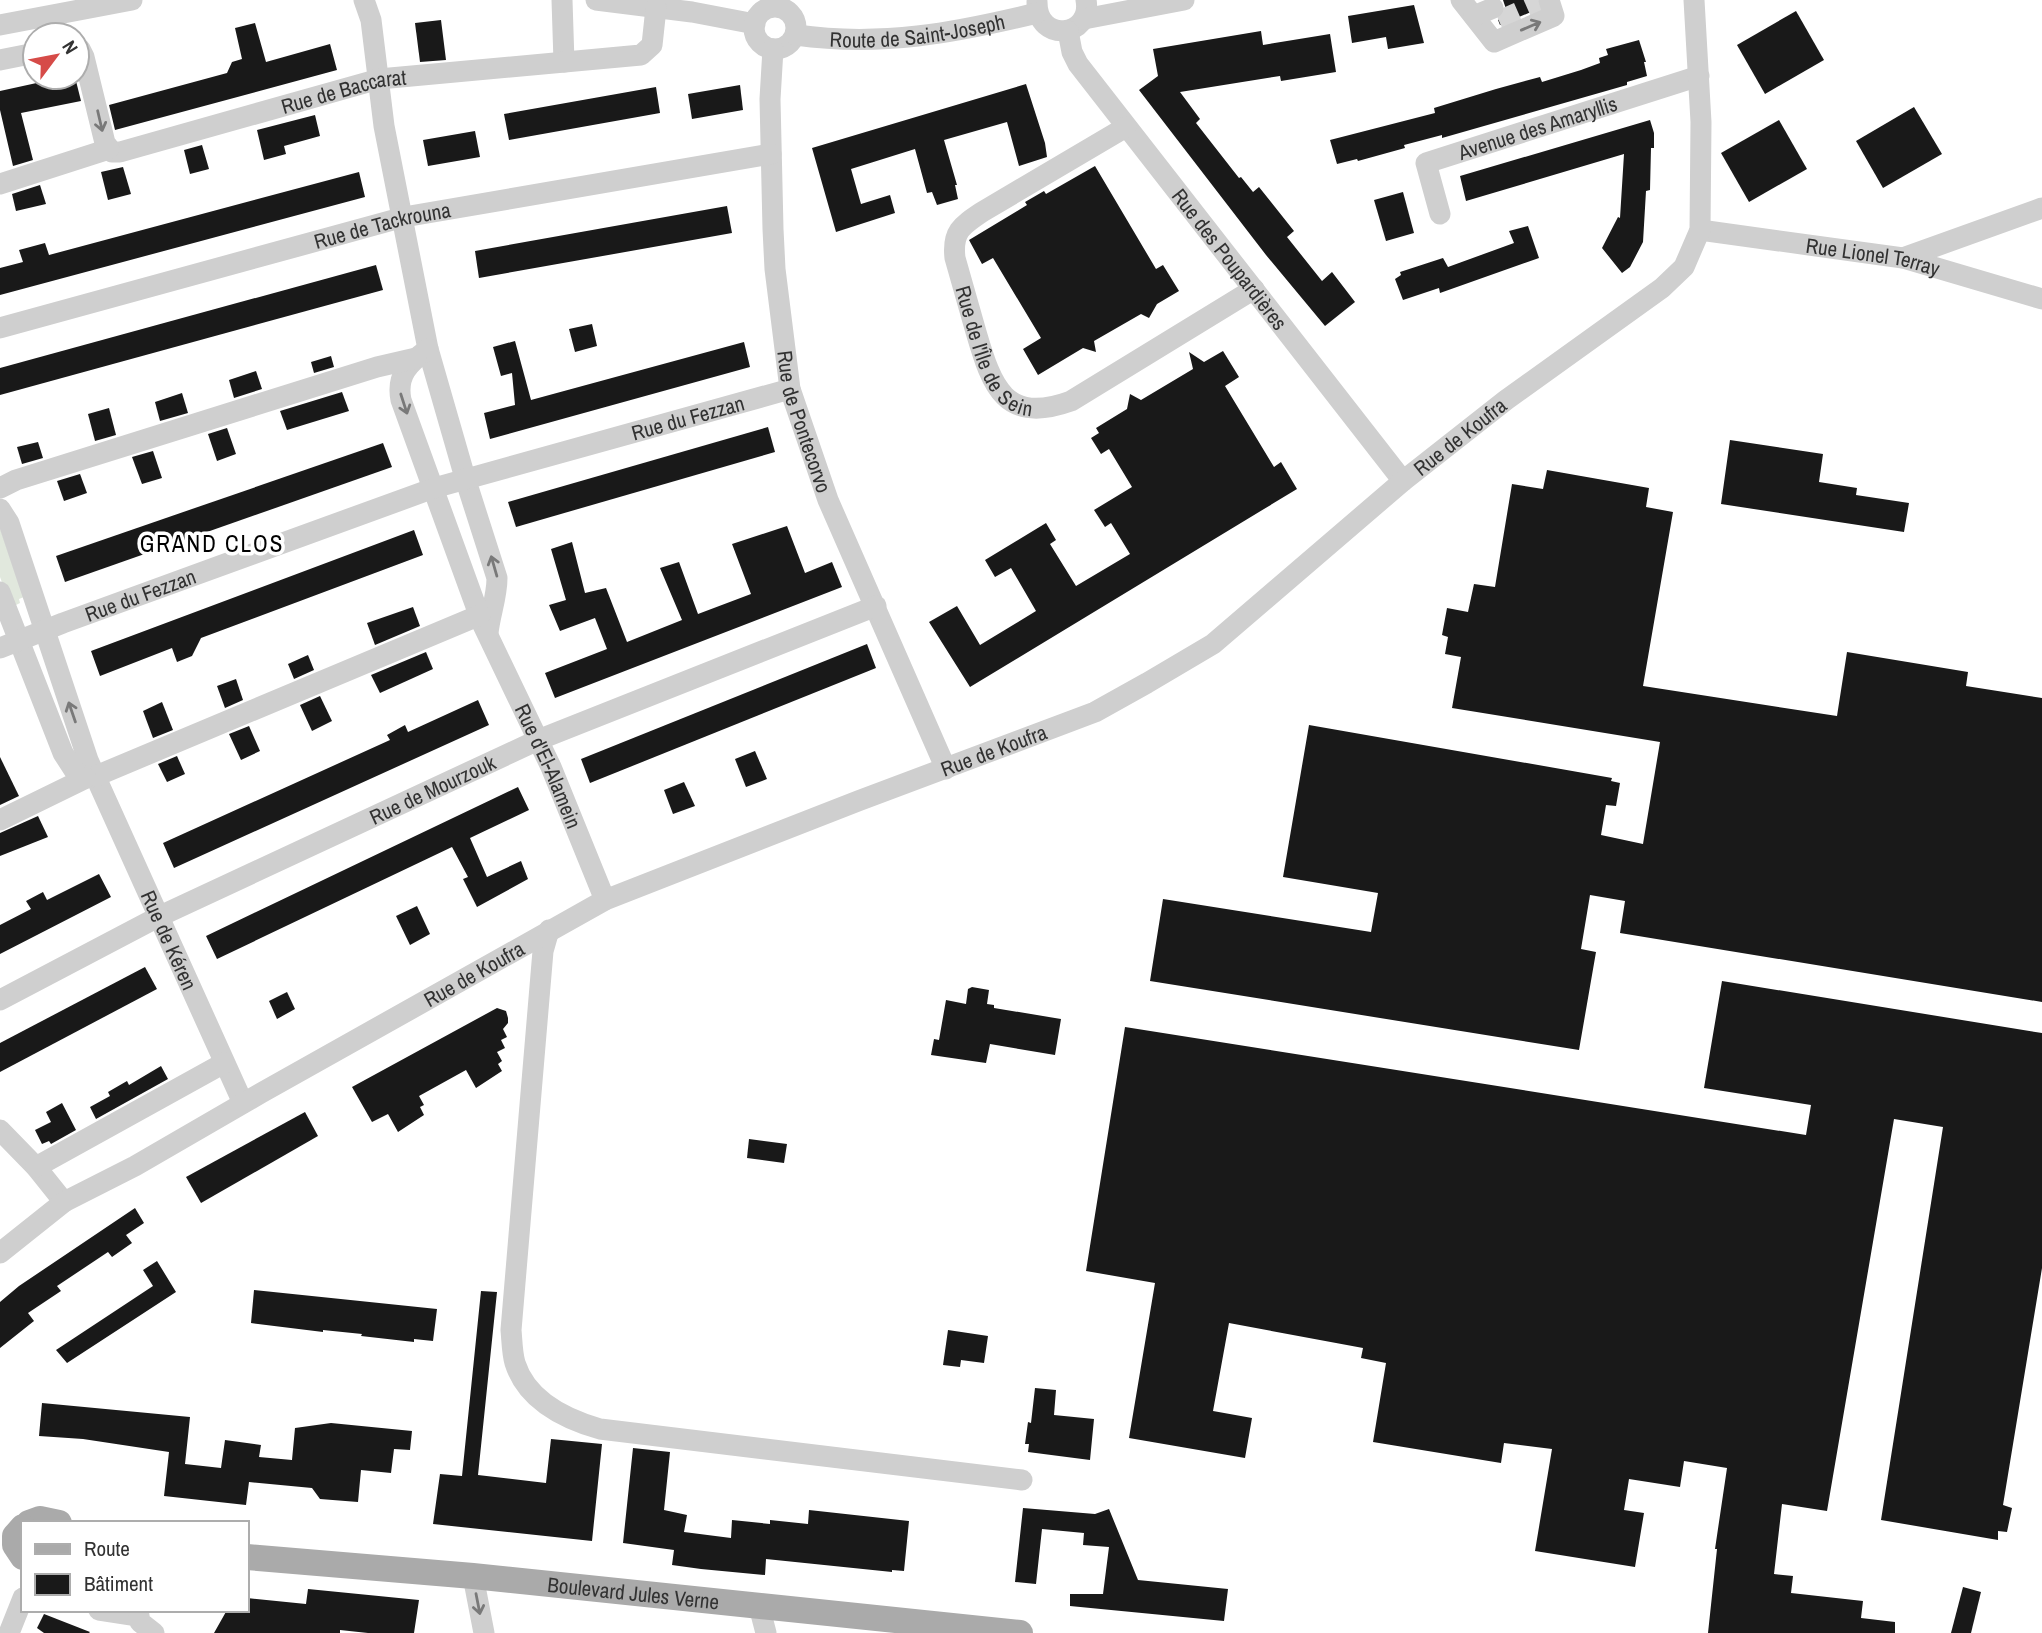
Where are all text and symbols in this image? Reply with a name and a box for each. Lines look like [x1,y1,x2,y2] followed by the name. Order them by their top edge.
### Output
[829,7,1008,54] street label: Route de Saint-Joseph
[1520,18,1542,31] one-way arrow
[21,21,91,91] north arrow
[56,35,84,59] text: N
[278,62,407,120] street label: Rue de Baccarat
[1453,89,1621,167] street label: Avenue des Amaryllis
[93,109,107,132] one-way arrow
[1166,182,1294,336] street label: Rue des Poupardières
[311,195,453,256] street label: Rue de Tackrouna
[1804,230,1944,283] street label: Rue Lionel Terray
[949,282,1035,423] street label: Rue de l'Île de Sein
[771,349,839,496] street label: Rue de Pontecorvo
[628,388,748,447] street label: Rue du Fezzan
[1407,390,1513,482] street label: Rue de Koufra
[398,393,411,415] one-way arrow
[140,528,284,559] district label: GRAND CLOS
[486,555,499,577] one-way arrow
[81,561,200,628] street label: Rue du Fezzan
[508,699,589,833] street label: Rue d'El-Alamein
[65,702,77,724] one-way arrow
[936,717,1051,783] street label: Rue de Koufra
[364,747,500,831] street label: Rue de Mourzouk
[134,886,204,994] street label: Rue de Kéren
[418,934,530,1013] street label: Rue de Koufra
[21,1521,248,1612] legend
[84,1534,130,1563] text: Route
[84,1569,153,1598] text: Bâtiment
[546,1569,721,1616] street label: Boulevard Jules Verne
[472,1592,486,1615] one-way arrow

